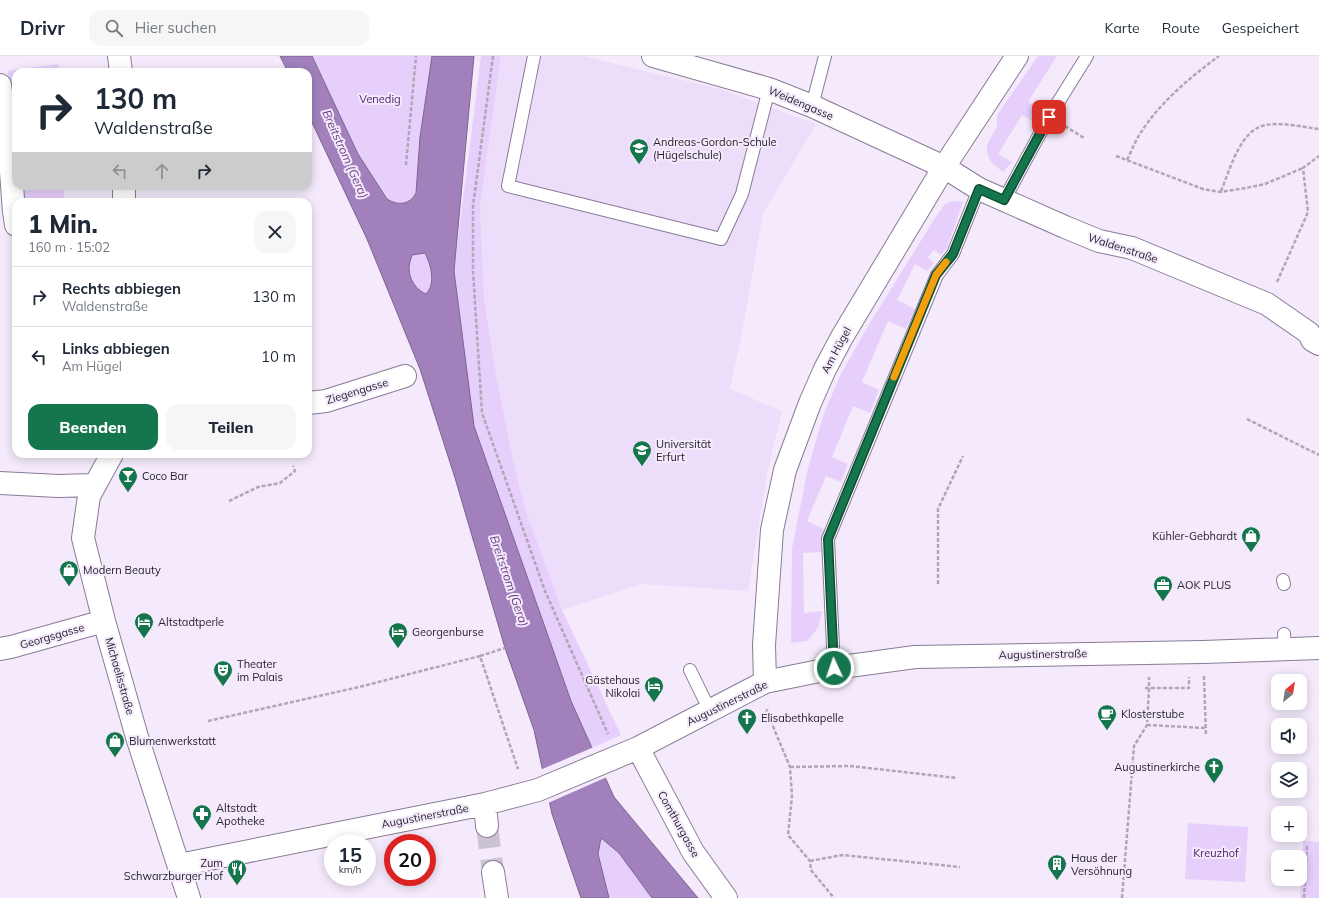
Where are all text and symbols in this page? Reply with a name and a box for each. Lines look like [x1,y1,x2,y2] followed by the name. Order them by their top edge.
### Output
[89,10,369,46] search box
[20,16,65,40] text: Drivr
[103,17,125,39] icon: search
[135,18,217,37] text: Hier suchen
[1105,19,1140,37] text: Karte
[1162,19,1200,37] text: Route
[1222,19,1299,37] text: Gespeichert
[94,81,177,116] text: 130 m
[766,83,836,123] street label: Weidengasse
[28,84,80,136] icon: right
[359,92,401,106] park label: Venedig
[1032,100,1066,134] pin
[1038,106,1060,128] icon: arrive
[319,107,372,200] water label: Breitstrom (Gera)
[94,116,213,139] text: Waldenstraße
[653,135,777,162] place label: Andreas-Gordon-Schule (Hügelschule)
[628,137,650,165] school or university icon: Andreas-Gordon-Schule (Hügelschule)
[109,160,131,182] icon: left
[151,160,173,182] icon: ahead
[193,160,215,182] icon: right
[28,209,98,239] text: 1 Min.
[254,211,296,253] button: close
[1086,230,1160,266] street label: Waldenstraße
[28,239,110,255] text: 160 m · 15:02
[62,279,181,298] text: Rechts abbiegen
[28,286,50,308] icon: right
[252,287,296,306] text: 130 m
[62,298,148,314] text: Waldenstraße
[818,324,854,376] street label: Am Hügel
[62,339,170,358] text: Links abbiegen
[28,346,50,368] icon: left
[261,347,296,366] text: 10 m
[62,358,122,374] text: Am Hügel
[324,375,390,407] street label: Ziegengasse
[28,404,158,450] button: Beenden
[166,404,296,450] button: Teilen
[656,437,711,464] place label: Universität Erfurt
[631,439,653,467] school or university icon: Universität Erfurt
[117,465,139,493] bar icon: Coco Bar
[142,469,188,483] place label: Coco Bar
[1240,525,1262,553] shop icon: Kühler-Gebhardt
[1152,529,1237,543] place label: Kühler-Gebhardt
[487,533,532,628] water label: Breitstrom (Gera)
[58,559,80,587] shop icon: Modern Beauty
[83,563,161,577] place label: Modern Beauty
[1152,574,1174,602] office icon: AOK PLUS
[1177,578,1231,592] place label: AOK PLUS
[133,611,155,639] hotel icon: Altstadtperle
[158,615,224,629] place label: Altstadtperle
[18,620,86,652] street label: Georgsgasse
[387,621,409,649] hotel icon: Georgenburse
[412,625,484,639] place label: Georgenburse
[102,636,138,716] street label: Michaelisstraße
[999,646,1087,662] street label: Augustinerstraße
[813,647,855,689] position arrow
[237,657,283,684] place label: Theater im Palais
[212,659,234,687] theatre icon: Theater im Palais
[585,673,640,700] place label: Gästehaus Nikolai
[1271,674,1307,710] north arrow
[1271,674,1307,886] map controls
[643,675,665,703] hotel icon: Gästehaus Nikolai
[684,677,770,729] street label: Augustinerstraße
[1096,703,1118,731] cafe icon: Klosterstube
[736,707,758,735] church icon: Elisabethkapelle
[1121,707,1184,721] place label: Klosterstube
[761,711,844,725] place label: Elisabethkapelle
[1271,718,1307,754] button: sound
[104,730,126,758] shop icon: Blumenwerkstatt
[129,734,216,748] place label: Blumenwerkstatt
[1203,756,1225,784] church icon: Augustinerkirche
[1114,760,1200,774] place label: Augustinerkirche
[1271,762,1307,798] button: layers
[655,788,703,860] street label: Comthurgasse
[216,801,265,828] place label: Altstadt Apotheke
[380,801,470,831] street label: Augustinerstraße
[191,803,213,831] pharmacy icon: Altstadt Apotheke
[1271,806,1307,842] button: +
[384,834,436,886] speed limit sign: 20
[338,842,362,867] text: 15
[1193,846,1239,860] park label: Kreuzhof
[1271,850,1307,886] button: −
[1071,851,1132,878] place label: Haus der Versöhnung
[1046,853,1068,881] building icon: Haus der Versöhnung
[124,856,223,883] place label: Zum Schwarzburger Hof
[226,858,248,886] restaurant icon: Zum Schwarzburger Hof
[339,863,361,876] text: km/h

